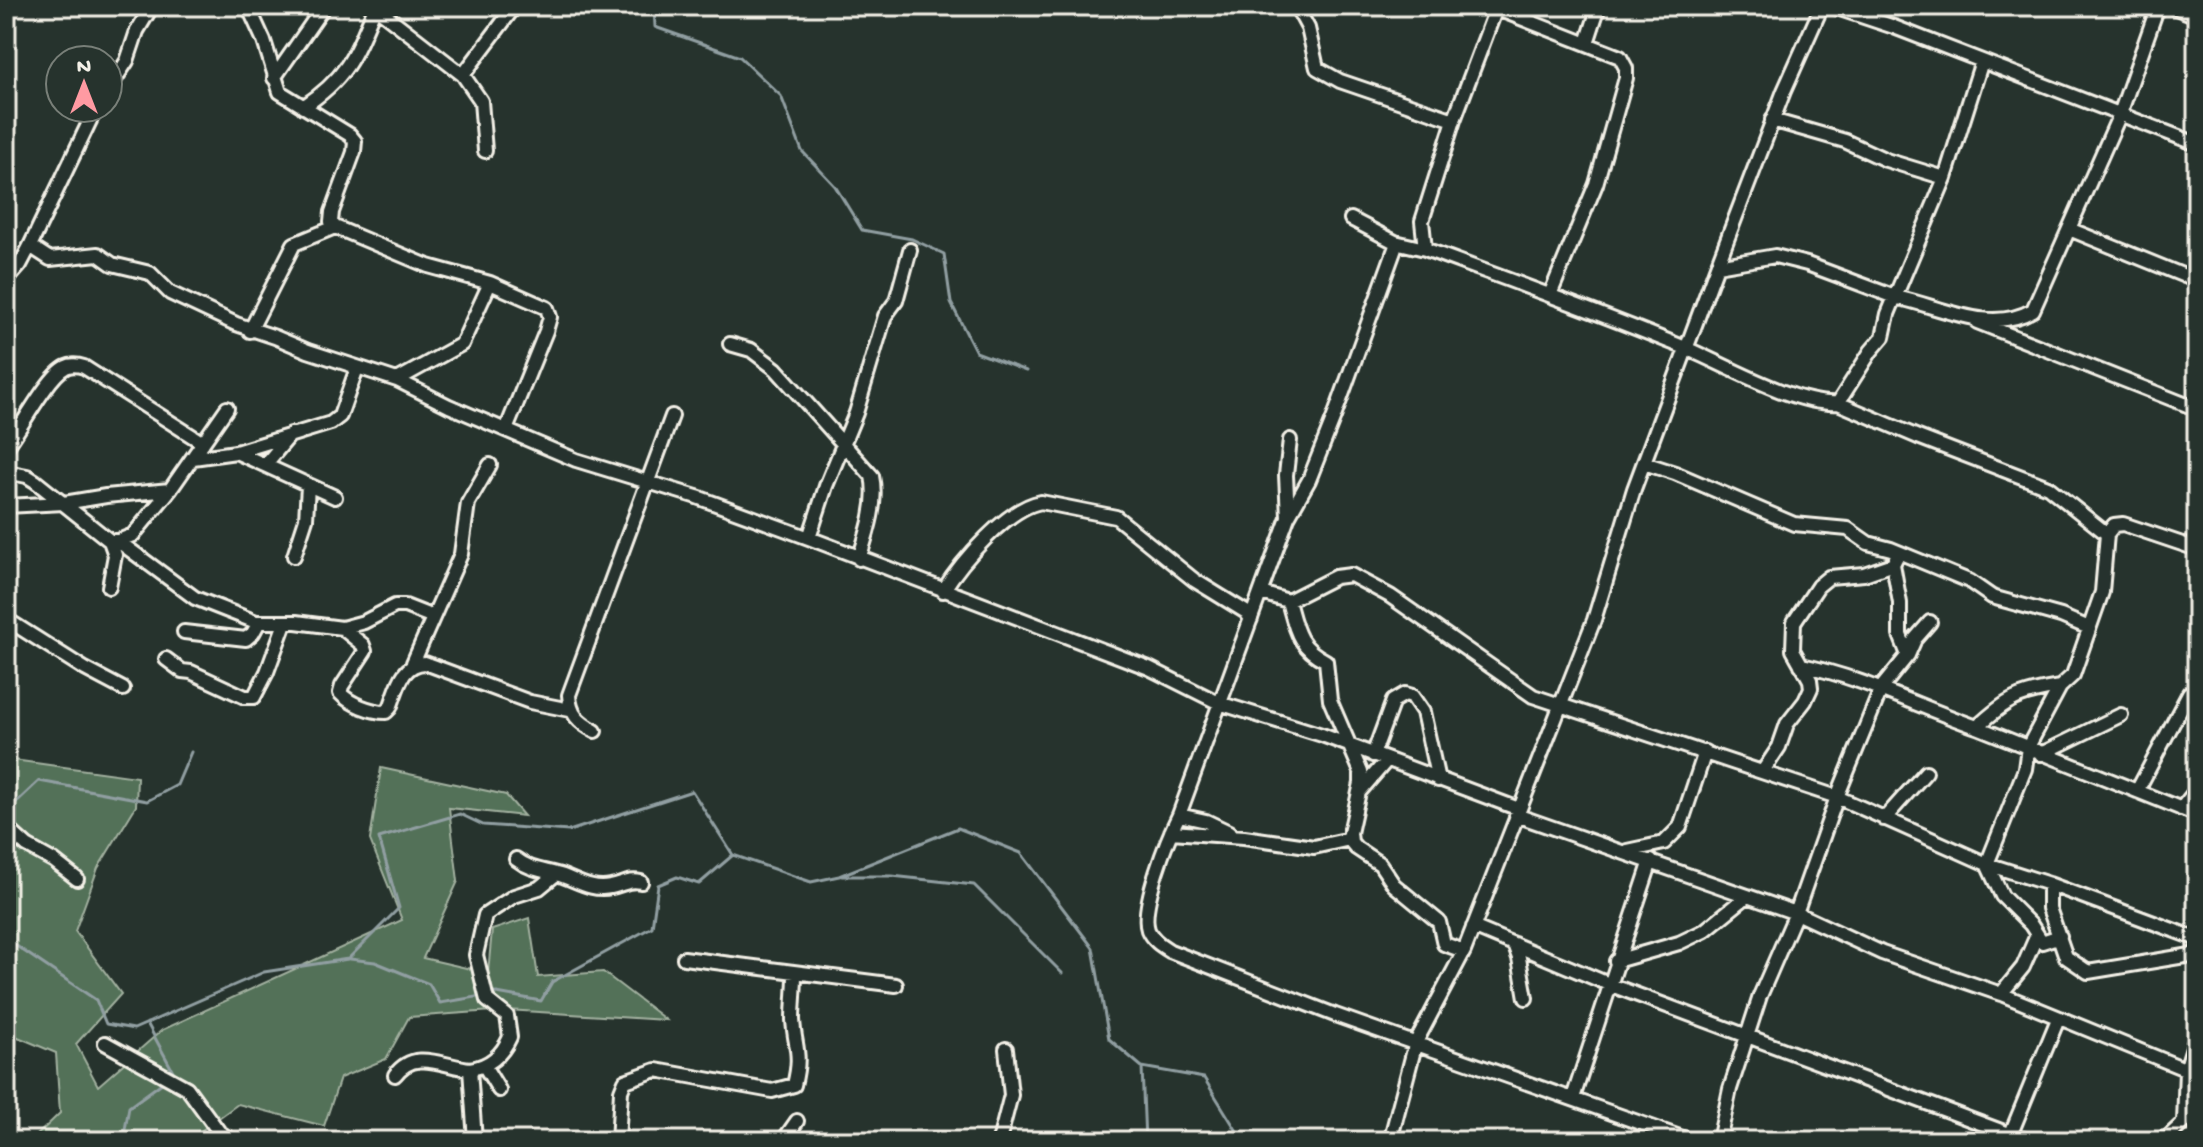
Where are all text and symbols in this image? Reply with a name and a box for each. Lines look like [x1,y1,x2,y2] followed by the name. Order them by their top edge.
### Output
[44,44,124,124] north arrow
[77,55,91,81] text: N

